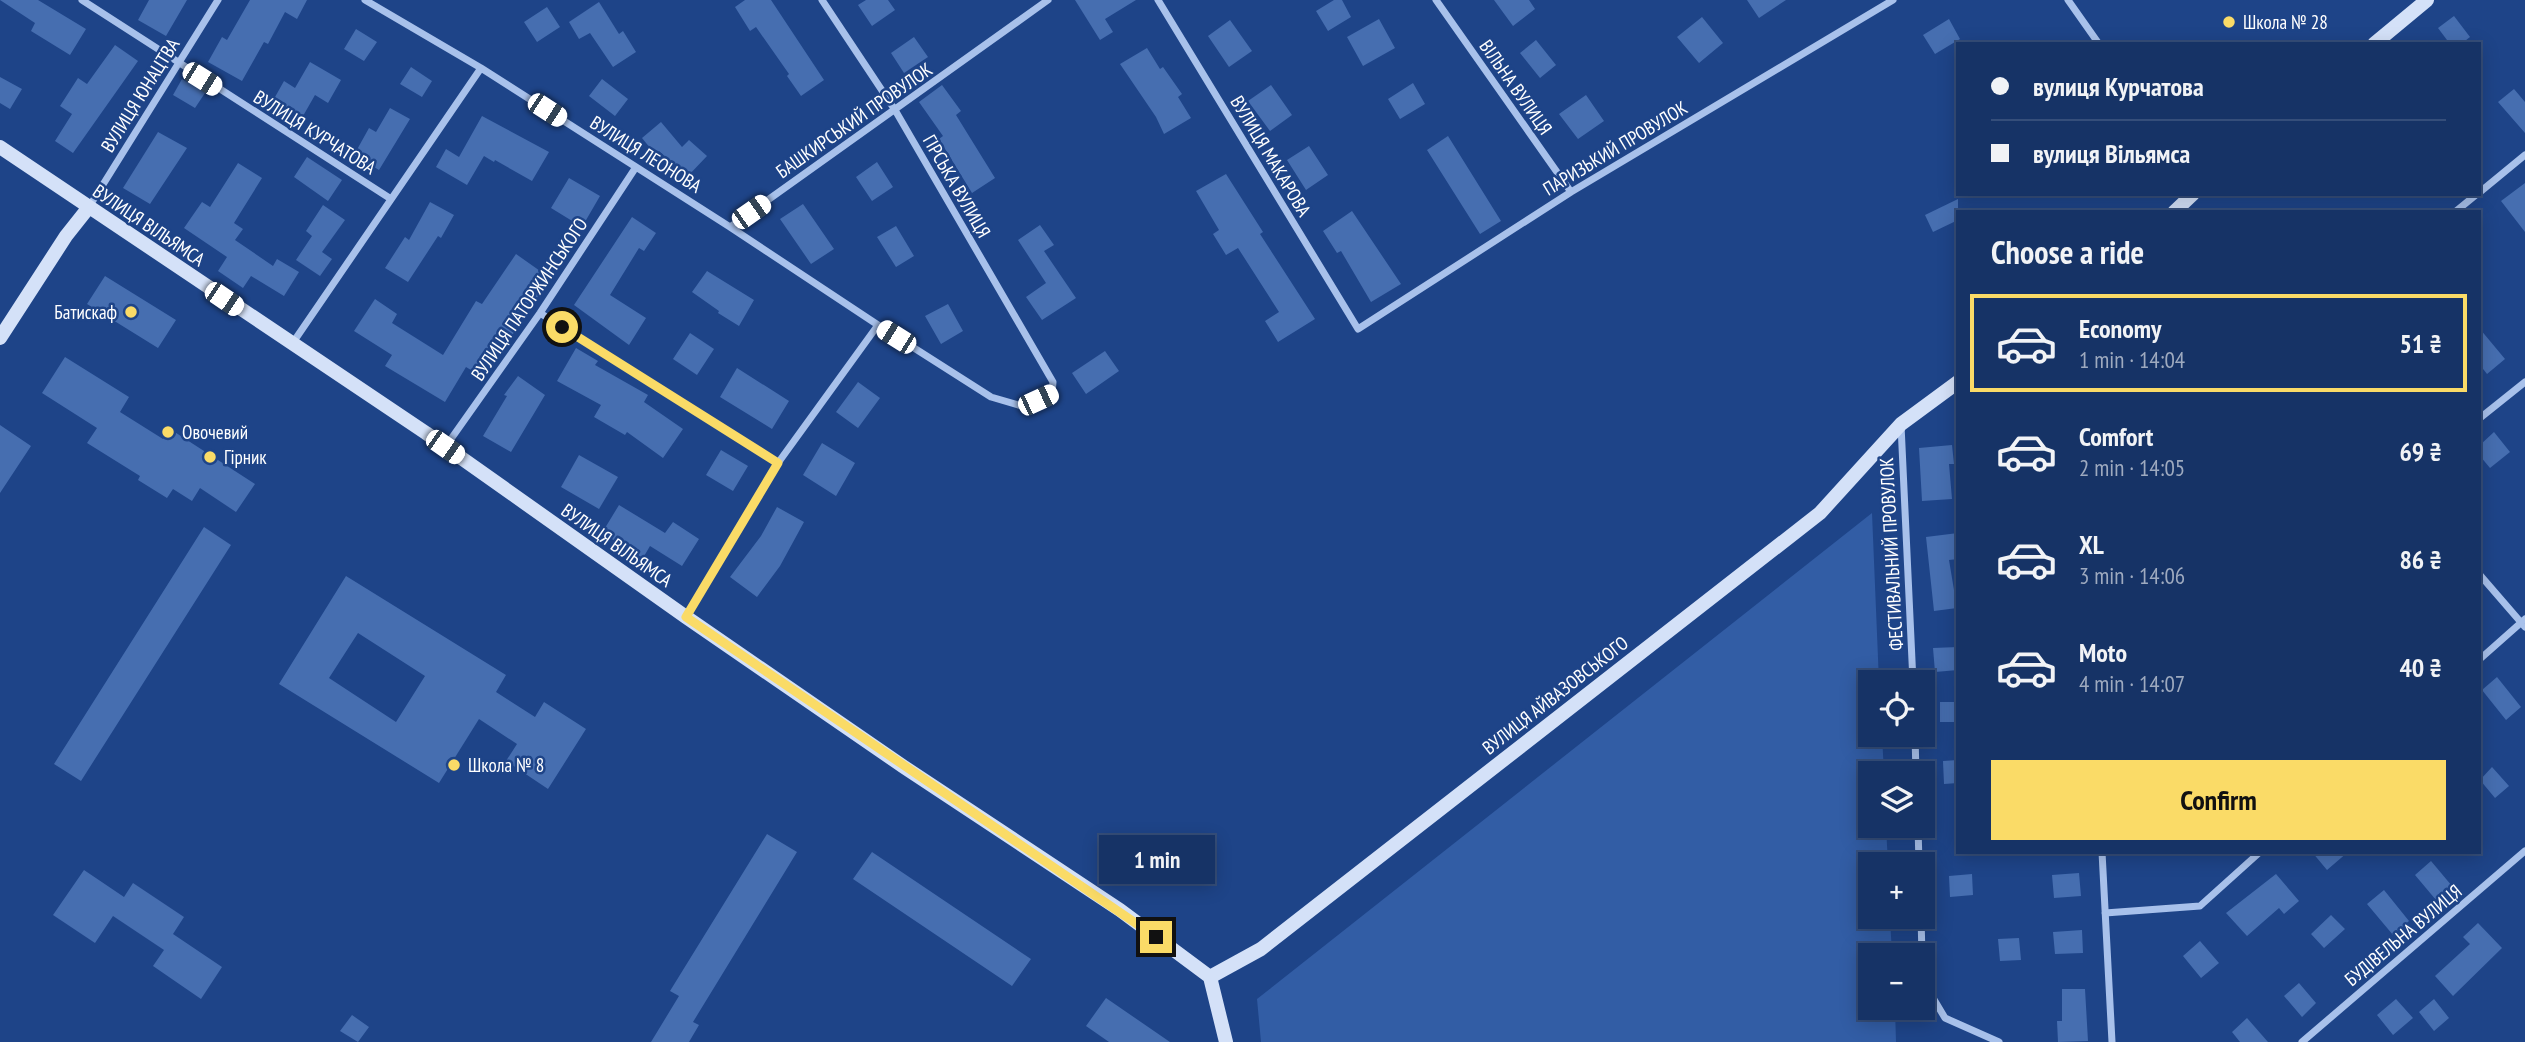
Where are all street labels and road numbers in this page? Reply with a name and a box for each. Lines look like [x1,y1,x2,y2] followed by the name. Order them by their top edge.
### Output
[95,34,185,156] street label: ВУЛИЦЯ ЮНАЦТВА
[1474,35,1558,139] street label: ВІЛЬНА ВУЛИЦЯ
[771,57,937,183] street label: БАШКИРСЬКИЙ ПРОВУЛОК
[249,85,381,179] street label: ВУЛИЦЯ КУРЧАТОВА
[1226,91,1316,221] street label: ВУЛИЦЯ МАКАРОВА
[1538,95,1692,201] street label: ПАРИЗЬКИЙ ПРОВУЛОК
[586,110,706,198] street label: ВУЛИЦЯ ЛЕОНОВА
[918,130,996,242] street label: ГІРСЬКА ВУЛИЦЯ
[88,179,210,271] street label: ВУЛИЦЯ ВІЛЬЯМСА
[465,213,593,385] street label: ВУЛИЦЯ ПАТОРЖИНСЬКОГО
[1874,457,1908,651] street label: ФЕСТИВАЛЬНИЙ ПРОВУЛОК
[557,498,677,592] street label: ВУЛИЦЯ ВІЛЬЯМСА
[1477,631,1633,759] street label: ВУЛИЦЯ АЙВАЗОВСЬКОГО
[2340,879,2466,991] street label: БУДІВЕЛЬНА ВУЛИЦЯ

